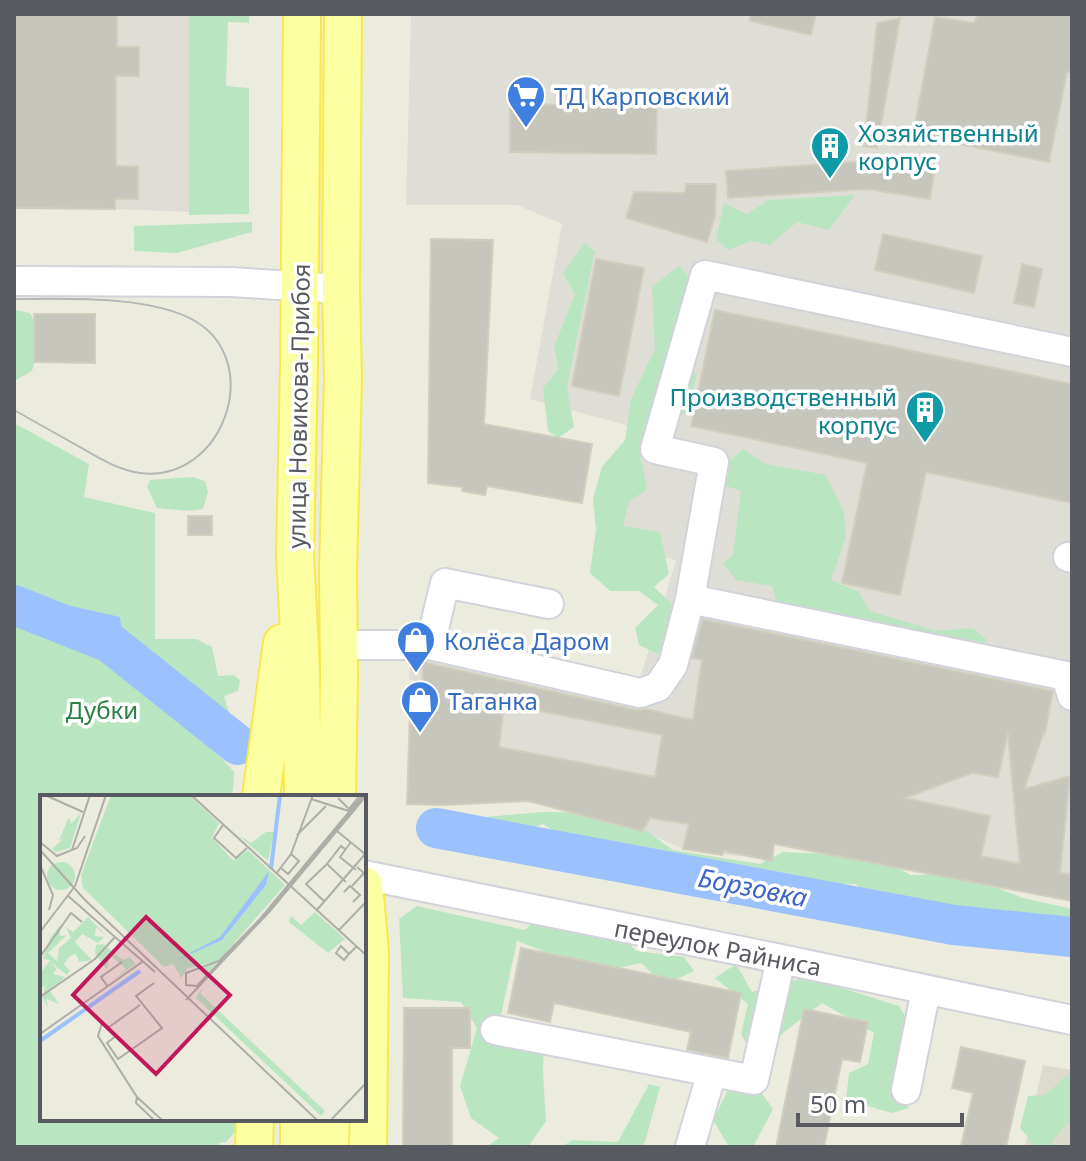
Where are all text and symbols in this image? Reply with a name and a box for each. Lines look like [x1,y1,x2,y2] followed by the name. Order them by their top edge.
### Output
[505,74,547,129] supermarket icon: ТД Карповский
[554,79,730,112] place label: ТД Карповский
[858,116,1039,177] place label: Хозяйственный корпус
[809,125,851,180] building icon: Хозяйственный корпус
[279,263,317,549] street label: улица Новикова-Прибоя
[669,380,897,441] place label: Производственный корпус
[904,389,946,444] building icon: Производственный корпус
[395,619,437,674] shop icon: Колёса Даром
[444,624,610,657] place label: Колёса Даром
[399,679,441,734] shop icon: Таганка
[448,684,538,717] place label: Таганка
[66,693,138,726] park label: Дубки
[40,795,366,1121] inset map
[695,859,811,915] water label: Борзовка
[612,911,824,983] street label: переулок Райниса
[798,1077,962,1127] scale bar
[810,1087,866,1120] text: 50 m

